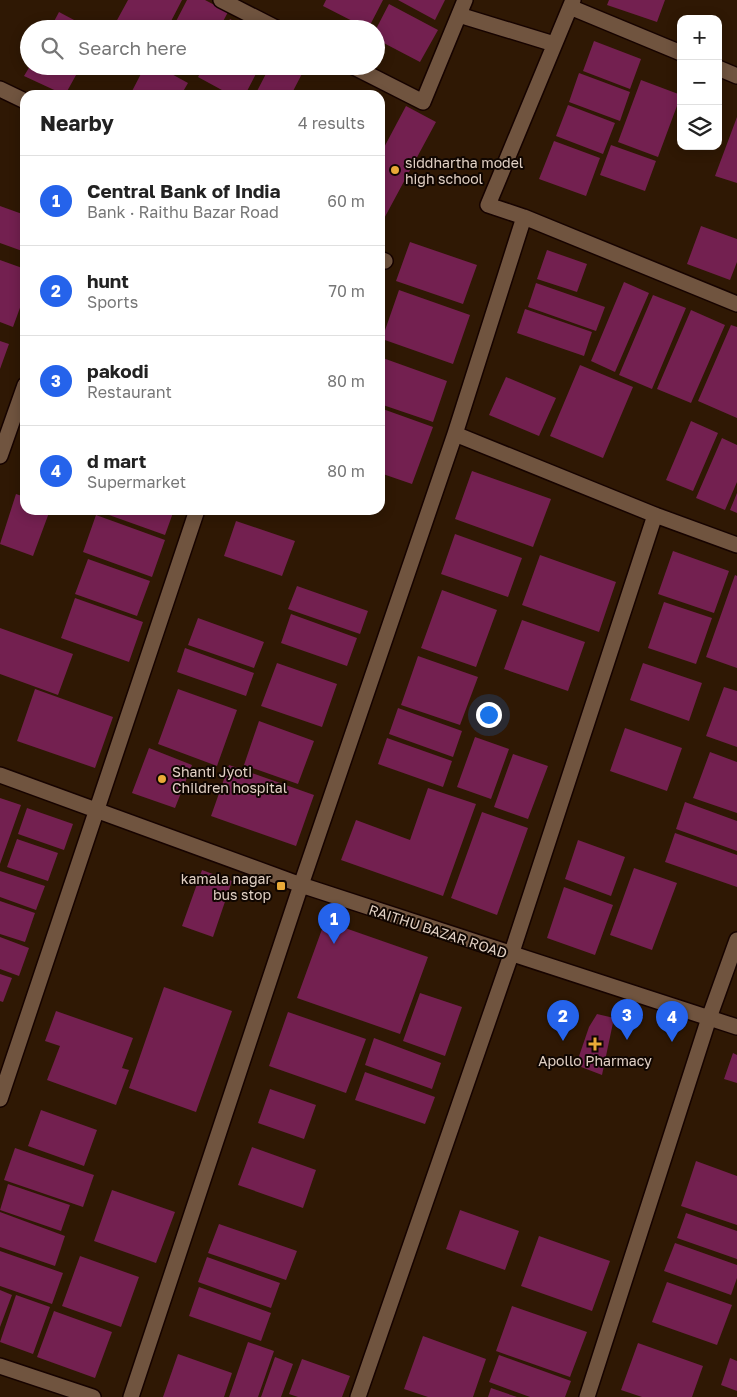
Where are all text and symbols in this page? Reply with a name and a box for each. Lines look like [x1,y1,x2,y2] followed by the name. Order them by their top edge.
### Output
[677,15,722,150] map controls
[677,15,722,60] button: +
[20,20,385,75] search box
[38,34,66,62] icon: search
[78,36,187,59] text: Search here
[677,60,722,105] button: −
[677,105,722,150] button: layers
[40,110,114,136] text: Nearby
[298,113,365,133] text: 4 results
[405,154,523,187] place label: siddhartha model high school
[389,164,401,176] marker: siddhartha model high school
[87,179,281,202] text: Central Bank of India
[52,191,60,211] text: 1
[327,191,365,211] text: 60 m
[87,202,279,222] text: Bank · Raithu Bazar Road
[87,269,129,292] text: hunt
[51,281,61,301] text: 2
[328,281,365,301] text: 70 m
[87,292,138,312] text: Sports
[87,359,149,382] text: pakodi
[51,371,61,391] text: 3
[327,371,365,391] text: 80 m
[87,382,172,402] text: Restaurant
[87,449,146,472] text: d mart
[51,461,61,481] text: 4
[327,461,365,481] text: 80 m
[87,472,186,492] text: Supermarket
[476,702,502,728] your location
[172,763,287,796] place label: Shanti Jyoti Children hospital
[156,773,168,785] marker: Shanti Jyoti Children hospital
[181,870,272,903] place label: kamala nagar bus stop
[275,880,287,892] marker: kamala nagar bus stop
[367,901,509,961] street label: RAITHU BAZAR ROAD
[318,903,350,944] pin: 1
[611,999,643,1040] pin: 3
[547,1000,579,1041] pin: 2
[656,1001,688,1042] pin: 4
[589,1038,601,1050] marker: Apollo Pharmacy
[538,1052,652,1069] place label: Apollo Pharmacy

